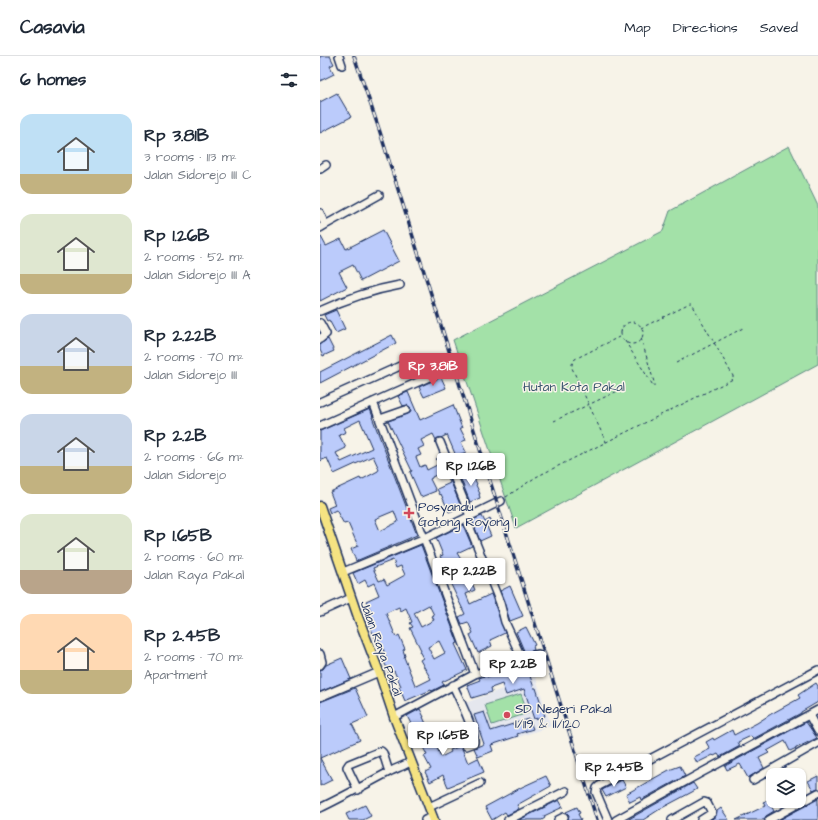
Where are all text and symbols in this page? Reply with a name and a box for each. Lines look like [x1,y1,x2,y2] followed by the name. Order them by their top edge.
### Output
[20,14,85,41] text: Casavia
[624,18,651,38] text: Map
[673,18,738,38] text: Directions
[760,18,798,38] text: Saved
[20,68,86,92] text: 6 homes
[278,69,300,91] icon: filters
[144,124,209,148] text: Rp 3.81B
[52,130,100,178] icon: home
[144,148,237,166] text: 3 rooms · 113 m²
[144,166,252,184] text: Jalan Sidorejo III C
[144,224,209,248] text: Rp 1.26B
[52,230,100,278] icon: home
[144,248,244,266] text: 2 rooms · 52 m²
[144,266,251,284] text: Jalan Sidorejo III A
[144,324,216,348] text: Rp 2.22B
[52,330,100,378] icon: home
[144,348,244,366] text: 2 rooms · 70 m²
[392,353,474,387] pin: Rp 3.81B
[408,357,458,375] text: Rp 3.81B
[144,366,237,384] text: Jalan Sidorejo III
[523,378,625,396] park label: Hutan Kota Pakal
[144,424,206,448] text: Rp 2.2B
[52,430,100,478] icon: home
[144,448,244,466] text: 2 rooms · 66 m²
[430,453,512,487] pin: Rp 1.26B
[446,457,496,475] text: Rp 1.26B
[144,466,226,484] text: Jalan Sidorejo
[418,498,517,532] place label: Posyandu Gotong Royong I
[403,507,415,519] marker: Posyandu Gotong Royong I
[144,524,212,548] text: Rp 1.65B
[52,530,100,578] icon: home
[144,548,244,566] text: 2 rooms · 60 m²
[428,558,510,592] pin: Rp 2.22B
[441,562,497,580] text: Rp 2.22B
[144,566,244,584] text: Jalan Raya Pakal
[355,598,407,699] street label: Jalan Raya Pakal
[144,624,220,648] text: Rp 2.45B
[52,630,100,678] icon: home
[144,648,244,666] text: 2 rooms · 70 m²
[476,651,550,685] pin: Rp 2.2B
[489,655,537,673] text: Rp 2.2B
[144,666,208,684] text: Apartment
[515,700,612,733] place label: SD Negeri Pakal I/119 & II/120
[502,710,512,720] marker: SD Negeri Pakal I/119 & II/120
[402,722,484,756] pin: Rp 1.65B
[417,726,469,744] text: Rp 1.65B
[573,754,655,788] pin: Rp 2.45B
[585,758,643,776] text: Rp 2.45B
[766,768,806,808] map controls
[766,768,806,808] button: layers

